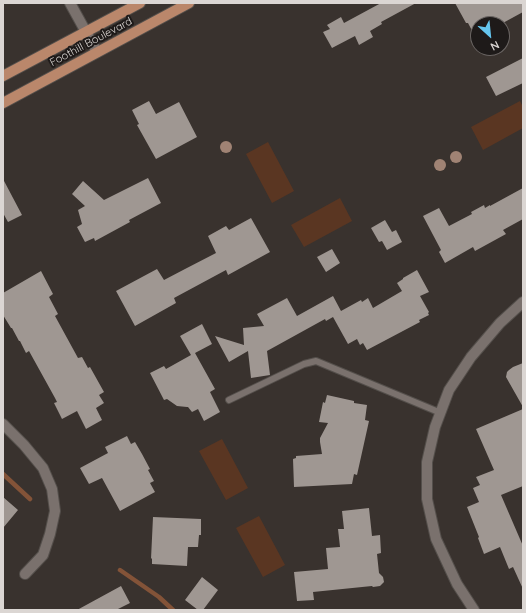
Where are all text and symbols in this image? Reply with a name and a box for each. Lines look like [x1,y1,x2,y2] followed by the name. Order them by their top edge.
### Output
[48,15,134,69] street label: Foothill Boulevard
[470,16,510,56] north arrow
[488,38,502,54] text: N

